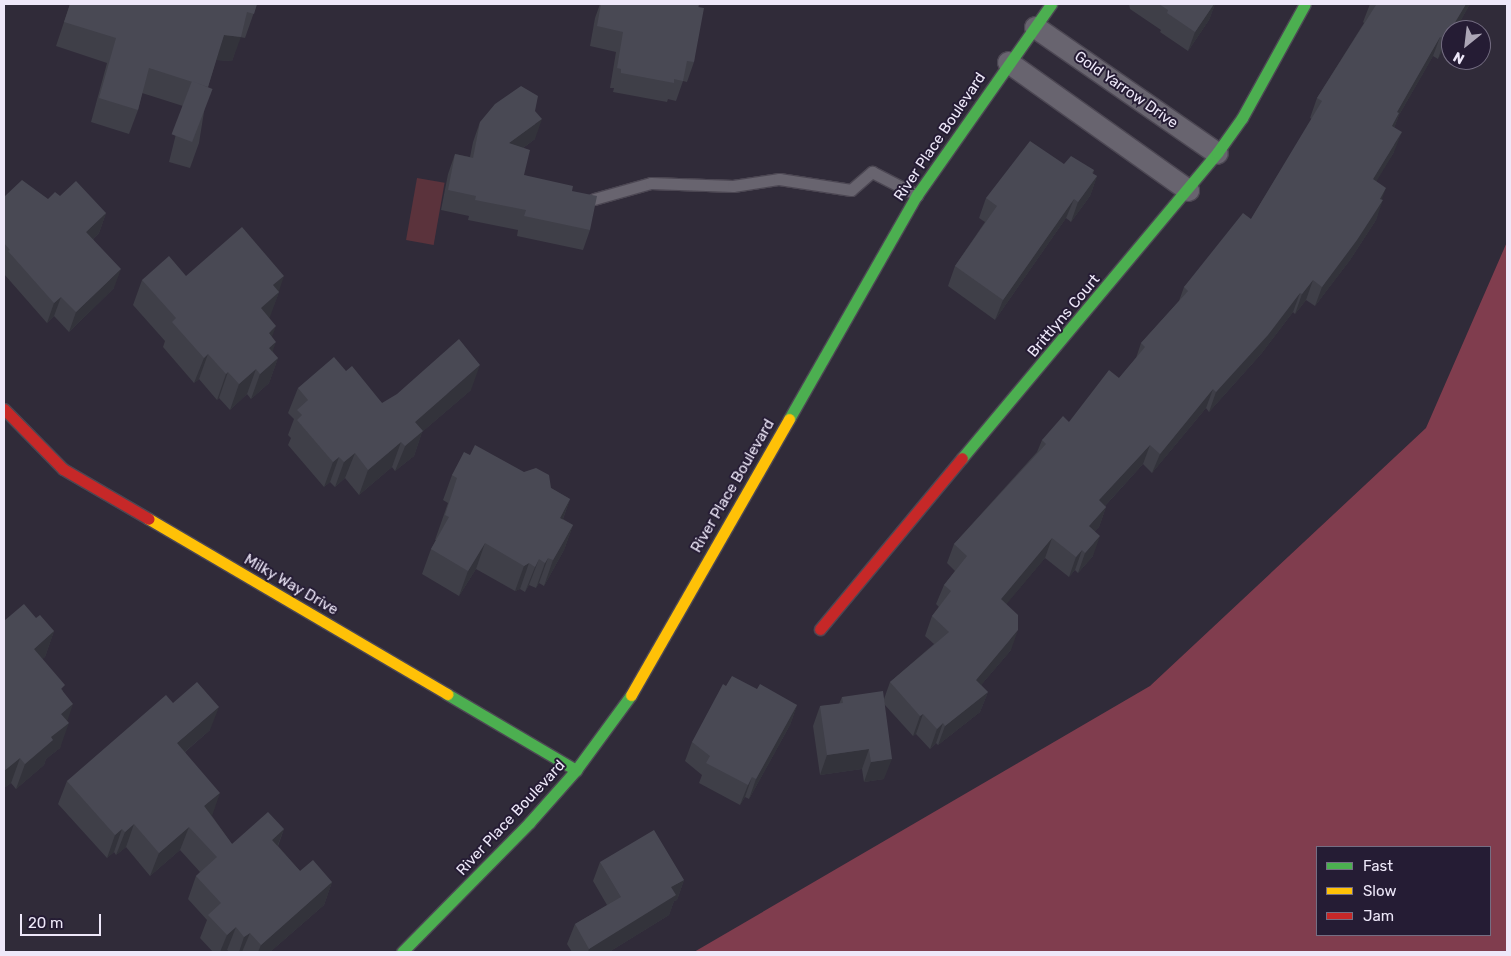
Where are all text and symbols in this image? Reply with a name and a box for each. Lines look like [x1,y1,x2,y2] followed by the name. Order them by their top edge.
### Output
[1441,20,1491,70] north arrow
[1070,47,1182,133] street label: Gold Yarrow Drive
[1450,48,1468,68] text: N
[890,69,990,205] street label: River Place Boulevard
[1024,271,1104,361] street label: Brittlyns Court
[687,416,779,556] street label: River Place Boulevard
[240,551,342,619] street label: Milky Way Drive
[453,757,569,879] street label: River Place Boulevard
[1316,846,1491,936] legend
[1363,857,1393,875] text: Fast
[1363,882,1396,900] text: Slow
[22,904,104,936] scale bar
[1363,907,1394,925] text: Jam
[28,914,63,932] text: 20 m

